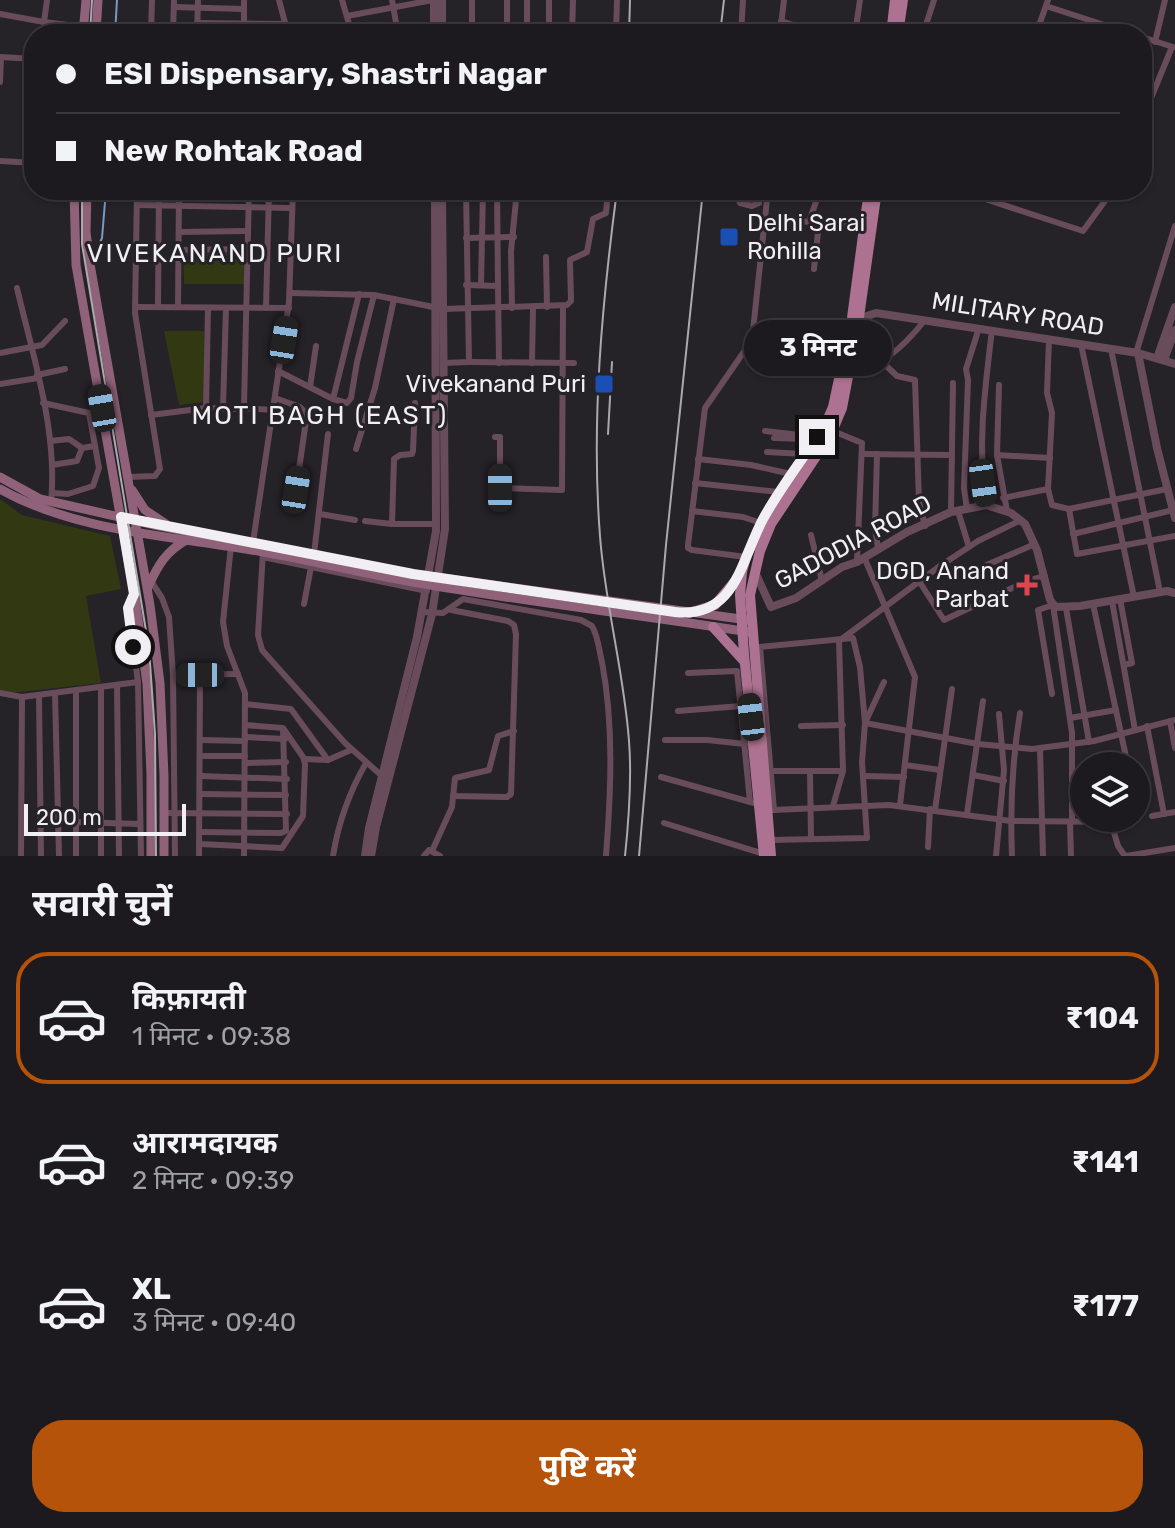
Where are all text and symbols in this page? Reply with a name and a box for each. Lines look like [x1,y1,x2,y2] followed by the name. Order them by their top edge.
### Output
[104,56,547,92] text: ESI Dispensary, Shastri Nagar
[104,133,363,169] text: New Rohtak Road
[747,209,865,265] place label: Delhi Sarai Rohilla
[718,226,740,248] marker: Delhi Sarai Rohilla
[87,238,343,269] district label: VIVEKANAND PURI
[930,287,1106,341] street label: MILITARY ROAD
[268,314,300,366] car
[743,321,891,377] callout: 3 मिनट
[779,332,857,363] text: 3 मिनट
[406,370,586,398] place label: Vivekanand Puri
[593,373,615,395] marker: Vivekanand Puri
[86,382,118,434] car
[192,400,448,431] district label: MOTI BAGH (EAST)
[799,419,835,455] route end
[968,458,998,508] car
[280,464,312,516] car
[488,464,512,512] car
[770,489,936,595] street label: GADODIA ROAD
[876,557,1009,613] place label: DGD, Anand Parbat
[1016,574,1038,596] marker: DGD, Anand Parbat
[115,629,151,665] route start
[176,663,224,687] car
[736,692,766,742] car
[1070,752,1150,832] map controls
[1070,752,1150,832] button: layers
[24,800,186,836] scale bar
[36,804,102,831] text: 200 m
[32,882,172,925] text: सवारी चुनें
[132,981,246,1017] text: किफ़ायती
[36,982,108,1054] icon: car
[1065,1000,1139,1036] text: ₹104
[132,1021,291,1052] text: 1 मिनट · 09:38
[132,1125,278,1161] text: आरामदायक
[36,1126,108,1198] icon: car
[1071,1144,1139,1180] text: ₹141
[132,1165,294,1196] text: 2 मिनट · 09:39
[36,1270,108,1342] icon: car
[132,1271,171,1307] text: XL
[1072,1288,1139,1324] text: ₹177
[132,1307,296,1338] text: 3 मिनट · 09:40
[32,1420,1143,1512] button: पुष्टि करें

